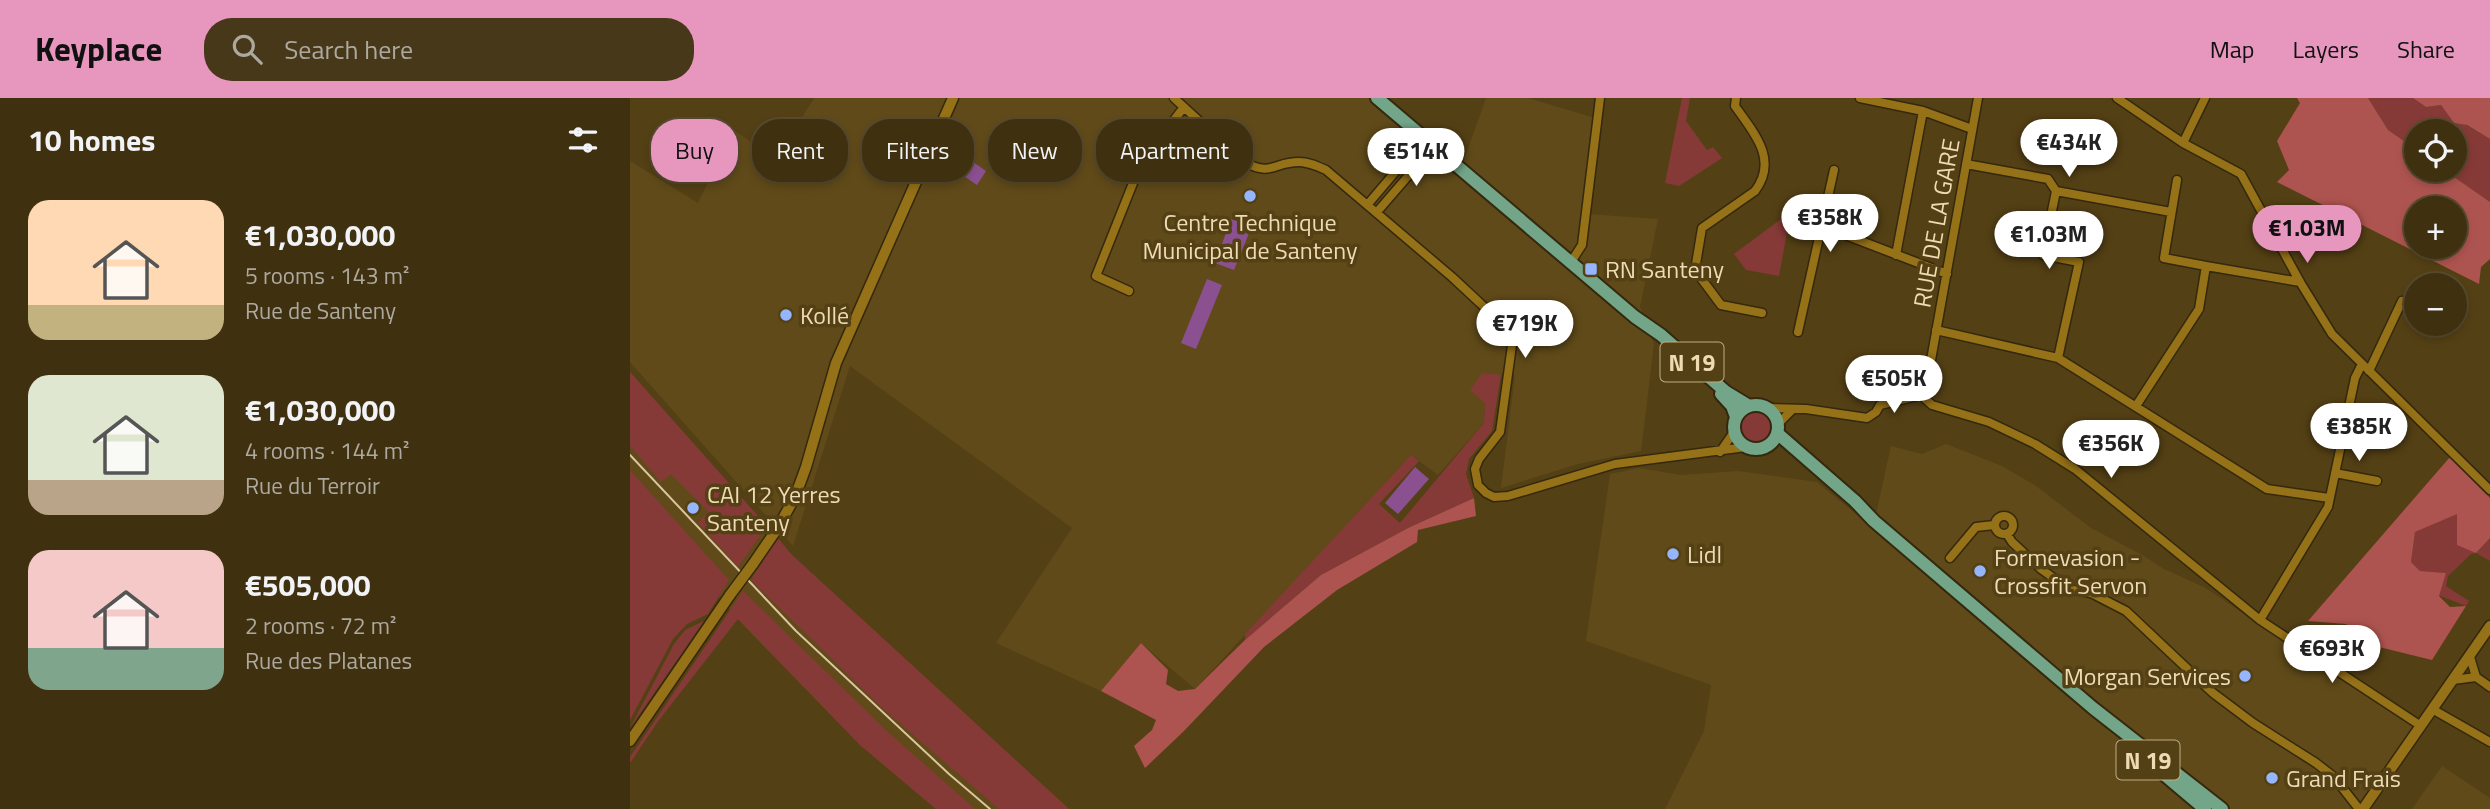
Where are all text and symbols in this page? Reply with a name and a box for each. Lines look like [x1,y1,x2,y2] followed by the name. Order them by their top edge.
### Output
[204,18,694,81] search box
[35,24,162,74] text: Keyplace
[228,30,266,68] icon: search
[284,30,413,69] text: Search here
[2210,31,2255,67] text: Map
[2293,31,2359,67] text: Layers
[2397,31,2455,67] text: Share
[28,117,155,163] text: 10 homes
[651,119,738,182] chip: Buy
[752,119,848,182] chip: Rent
[862,119,974,182] chip: Filters
[988,119,1082,182] chip: New
[1096,119,1253,182] chip: Apartment
[2404,119,2467,336] map controls
[2404,119,2467,182] button: locate
[2020,120,2118,179] pin: €434K
[564,121,602,159] icon: filters
[2036,124,2102,159] text: €434K
[1367,129,1465,188] pin: €514K
[1383,133,1449,168] text: €514K
[1903,136,1969,310] street label: RUE DE LA GARE
[1242,188,1258,204] marker: Centre Technique Municipal de Santeny
[1781,194,1879,254] pin: €358K
[2404,196,2467,259] button: +
[1797,199,1863,234] text: €358K
[1142,204,1358,268] place label: Centre Technique Municipal de Santeny
[2250,206,2364,265] pin: €1.03M
[2268,210,2346,245] text: €1.03M
[245,212,395,258] text: €1,030,000
[1992,212,2106,271] pin: €1.03M
[2010,216,2088,251] text: €1.03M
[84,228,168,312] icon: home
[1605,251,1724,287] place label: RN Santeny
[245,258,409,293] text: 5 rooms · 143 m²
[1583,261,1599,277] marker: RN Santeny
[2404,273,2467,336] button: −
[245,293,396,328] text: Rue de Santeny
[800,297,849,333] place label: Kollé
[1476,300,1574,360] pin: €719K
[1492,305,1558,340] text: €719K
[778,307,794,323] marker: Kollé
[1660,342,1724,382] road number: N 19
[1845,356,1943,415] pin: €505K
[1861,360,1927,395] text: €505K
[245,387,395,433] text: €1,030,000
[84,403,168,487] icon: home
[2310,404,2408,463] pin: €385K
[2326,408,2392,443] text: €385K
[2062,420,2160,480] pin: €356K
[2078,425,2144,460] text: €356K
[245,433,409,468] text: 4 rooms · 144 m²
[245,468,380,503] text: Rue du Terroir
[707,476,841,540] place label: CAI 12 Yerres Santeny
[685,500,701,516] marker: CAI 12 Yerres Santeny
[1687,536,1722,572] place label: Lidl
[1994,539,2147,603] place label: Formevasion - Crossfit Servon
[1665,546,1681,562] marker: Lidl
[245,562,371,608] text: €505,000
[1972,563,1988,579] marker: Formevasion - Crossfit Servon
[84,578,168,662] icon: home
[245,608,396,643] text: 2 rooms · 72 m²
[2283,626,2381,685] pin: €693K
[2299,630,2365,665] text: €693K
[245,643,412,678] text: Rue des Platanes
[2064,658,2231,694] place label: Morgan Services
[2237,668,2253,684] marker: Morgan Services
[2116,740,2180,780] road number: N 19
[2286,760,2401,796] place label: Grand Frais
[2264,770,2280,786] marker: Grand Frais

